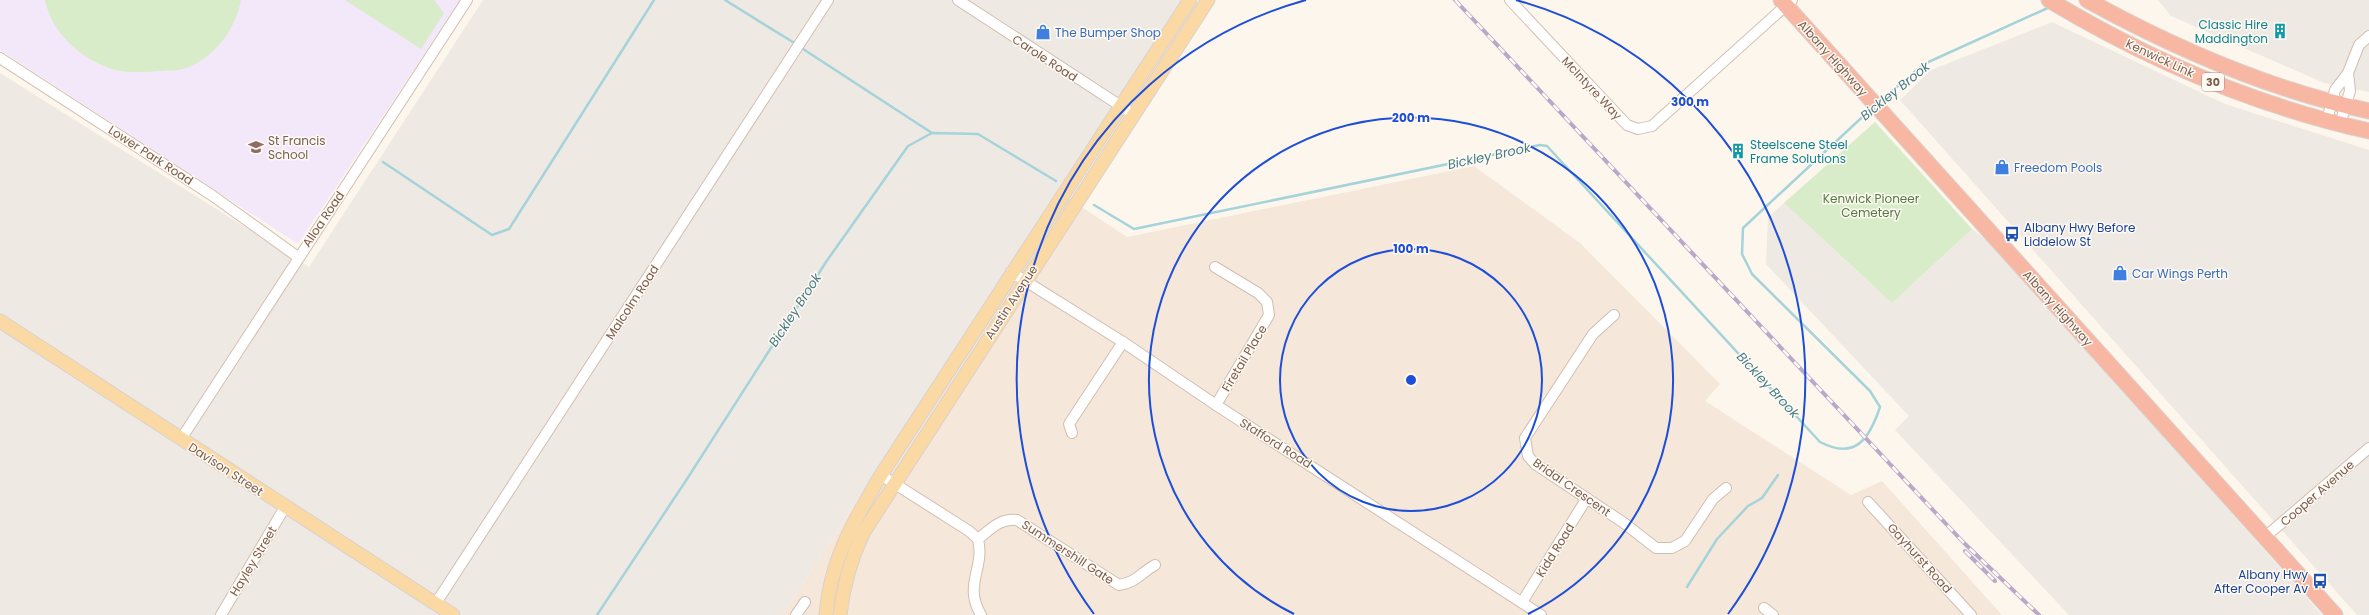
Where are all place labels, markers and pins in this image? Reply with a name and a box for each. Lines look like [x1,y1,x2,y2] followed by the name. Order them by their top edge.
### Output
[2195,16,2268,47] place label: Classic Hire Maddington
[2271,22,2289,40] building icon: Classic Hire Maddington
[1034,23,1052,41] shop icon: The Bumper Shop
[1055,24,1161,41] place label: The Bumper Shop
[268,132,325,163] place label: St Francis School
[1750,136,1848,167] place label: Steelscene Steel Frame Solutions
[247,138,265,156] school or university icon: St Francis School
[1729,142,1747,160] building icon: Steelscene Steel Frame Solutions
[1993,158,2011,176] shop icon: Freedom Pools
[2014,159,2102,176] place label: Freedom Pools
[2024,219,2135,250] place label: Albany Hwy Before Liddelow St
[2003,225,2021,243] bus stop icon: Albany Hwy Before Liddelow St
[2111,264,2129,282] shop icon: Car Wings Perth
[2132,265,2228,282] place label: Car Wings Perth
[1404,373,1418,387] centre of rings
[2214,566,2308,597] place label: Albany Hwy After Cooper Av
[2311,572,2329,590] bus stop icon: Albany Hwy After Cooper Av

